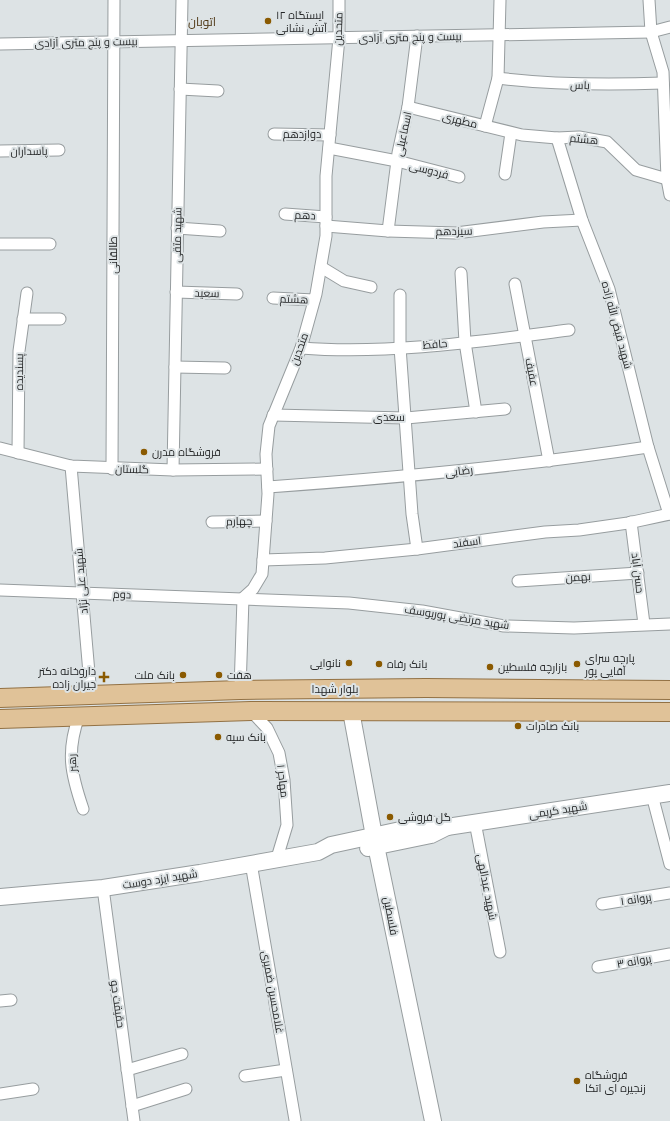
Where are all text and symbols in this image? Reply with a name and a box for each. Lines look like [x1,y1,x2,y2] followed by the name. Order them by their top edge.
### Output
[276,9,327,35] place label: ایستگاه ۱۲ آتش نشانی
[331,12,346,46] street label: متحدین
[188,15,216,29] district label: اتوبان
[263,16,273,26] marker: ایستگاه ۱۲ آتش نشانی
[358,30,462,46] street label: بیست و پنج متری آزادی
[34,35,138,51] street label: بیست و پنج متری آزادی
[570,79,590,92] street label: یاس
[392,110,415,158] street label: اسماعیلی
[441,110,479,131] street label: مطهری
[283,128,321,142] street label: دوازدهم
[569,132,599,148] street label: هشتم
[10,145,48,158] street label: پاسداران
[408,159,450,182] street label: فردوسی
[171,207,184,263] street label: شهید متقی
[294,208,316,224] street label: دهم
[435,225,473,239] street label: سیزدهم
[107,236,120,274] street label: طالقانی
[599,279,636,370] street label: شهید فیض الله زاده
[194,287,220,299] street label: سعید
[279,293,309,307] street label: هشتم
[288,331,311,367] street label: متحدین
[422,337,448,351] street label: حافظ
[13,353,26,391] street label: پسندیده
[523,357,541,387] street label: عفیف
[373,411,405,424] street label: سعدی
[152,446,221,459] place label: فروشگاه مدرن
[139,447,149,457] marker: فروشگاه مدرن
[115,463,149,476] street label: گلستان
[444,463,474,480] street label: رضایی
[226,515,252,529] street label: چهارم
[452,534,482,550] street label: اسفند
[72,548,91,614] street label: شهید علی نژاد
[629,552,646,594] street label: حسن آباد
[565,570,591,585] street label: بهمن
[113,588,131,602] street label: دوم
[403,603,510,632] street label: شهید مرتضی پوریوسف
[584,652,635,678] place label: پارچه سرای آقایی پور
[310,657,341,670] place label: نانوایی
[344,658,354,668] marker: نانوایی
[387,658,427,671] place label: بانک رفاه
[374,659,384,669] marker: بانک رفاه
[572,659,582,669] marker: پارچه سرای آقایی پور
[498,661,567,674] place label: بازارچه فلسطین
[485,662,495,672] marker: بازارچه فلسطین
[37,665,96,691] place label: داروخانه دکتر جیران زاده
[134,669,175,681] place label: بانک ملت
[227,669,252,681] place label: هفت
[178,670,188,680] marker: بانک ملت
[214,670,224,680] marker: هفت
[99,672,109,682] marker: داروخانه دکتر جیران زاده
[312,683,358,696] street label: بلوار شهدا
[526,720,579,733] place label: بانک صادرات
[513,721,523,731] marker: بانک صادرات
[226,731,266,744] place label: بانک سپه
[213,732,223,742] marker: بانک سپه
[66,753,80,773] street label: رهبر
[274,764,291,798] street label: مهاجر ۱
[528,799,588,822] street label: شهید کریمی
[398,811,451,824] place label: گل فروشی
[385,812,395,822] marker: گل فروشی
[474,853,499,921] street label: شهید عبدالهی
[122,867,198,892] street label: شهید ایزد دوست
[620,891,652,908] street label: پروانه ۱
[380,896,401,936] street label: فلسطین
[259,950,286,1035] street label: غلامحسین ضمیری
[616,952,652,971] street label: پروانه ۳
[108,979,127,1029] street label: حقیقت جو
[585,1069,646,1095] place label: فروشگاه زنجیره ای اتکا
[572,1076,582,1086] marker: فروشگاه زنجیره ای اتکا

